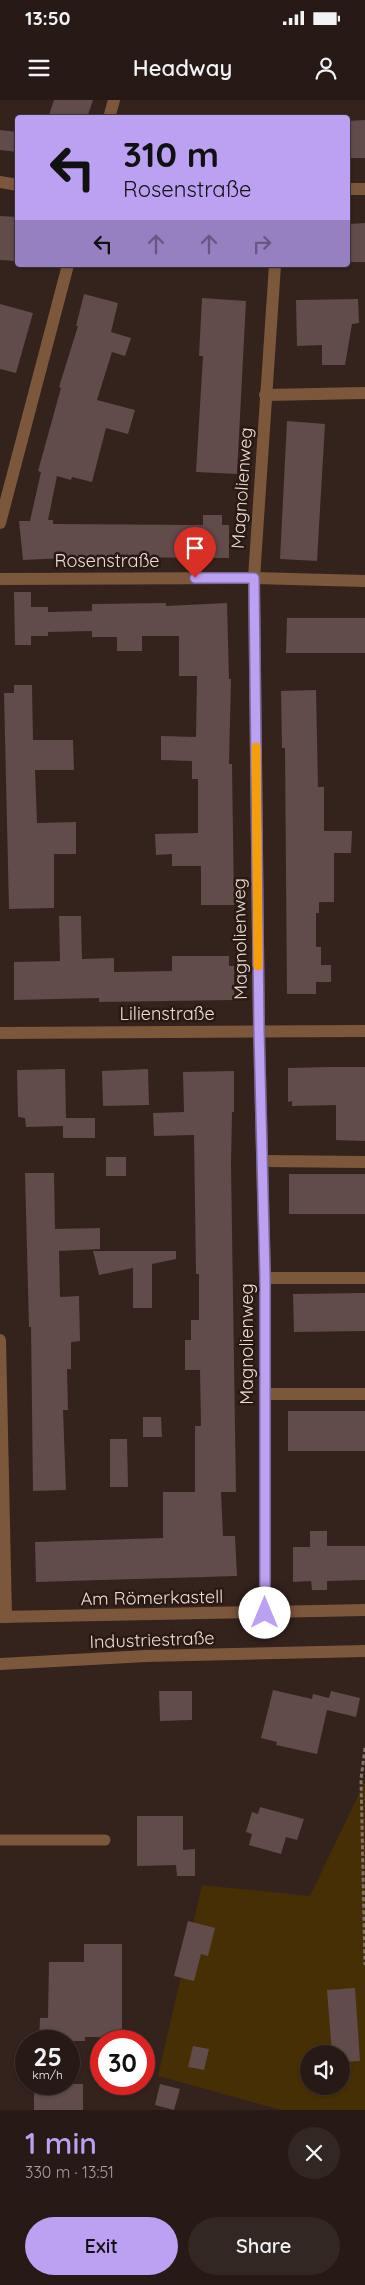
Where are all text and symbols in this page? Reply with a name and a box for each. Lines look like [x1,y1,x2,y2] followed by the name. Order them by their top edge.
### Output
[25,6,70,30] text: 13:50
[25,54,53,82] icon: menu
[133,54,232,82] text: Headway
[312,54,340,82] icon: person
[123,132,219,176] text: 310 m
[40,135,105,200] icon: left
[123,175,251,203] text: Rosenstraße
[89,230,117,258] icon: left
[142,230,170,258] icon: ahead
[195,230,223,258] icon: ahead
[248,230,276,258] icon: right
[226,426,257,549] street label: Magnolienweg
[174,527,216,578] pin
[181,534,209,562] icon: arrive
[54,549,160,572] street label: Rosenstraße
[227,878,252,1000] street label: Magnolienweg
[119,1002,215,1025] street label: Lilienstraße
[235,1283,258,1405] street label: Magnolienweg
[80,1585,224,1610] street label: Am Römerkastell
[238,1586,290,1638] position arrow
[89,1626,215,1653] street label: Industriestraße
[90,2030,155,2095] speed limit sign: 30
[33,2041,62,2072] text: 25
[300,2045,350,2095] map controls
[300,2045,350,2095] button: sound
[32,2067,63,2082] text: km/h
[25,2124,97,2162] text: 1 min
[288,2127,340,2179] button: close
[25,2162,114,2182] text: 330 m · 13:51
[25,2217,178,2275] button: Exit
[188,2217,340,2275] button: Share

